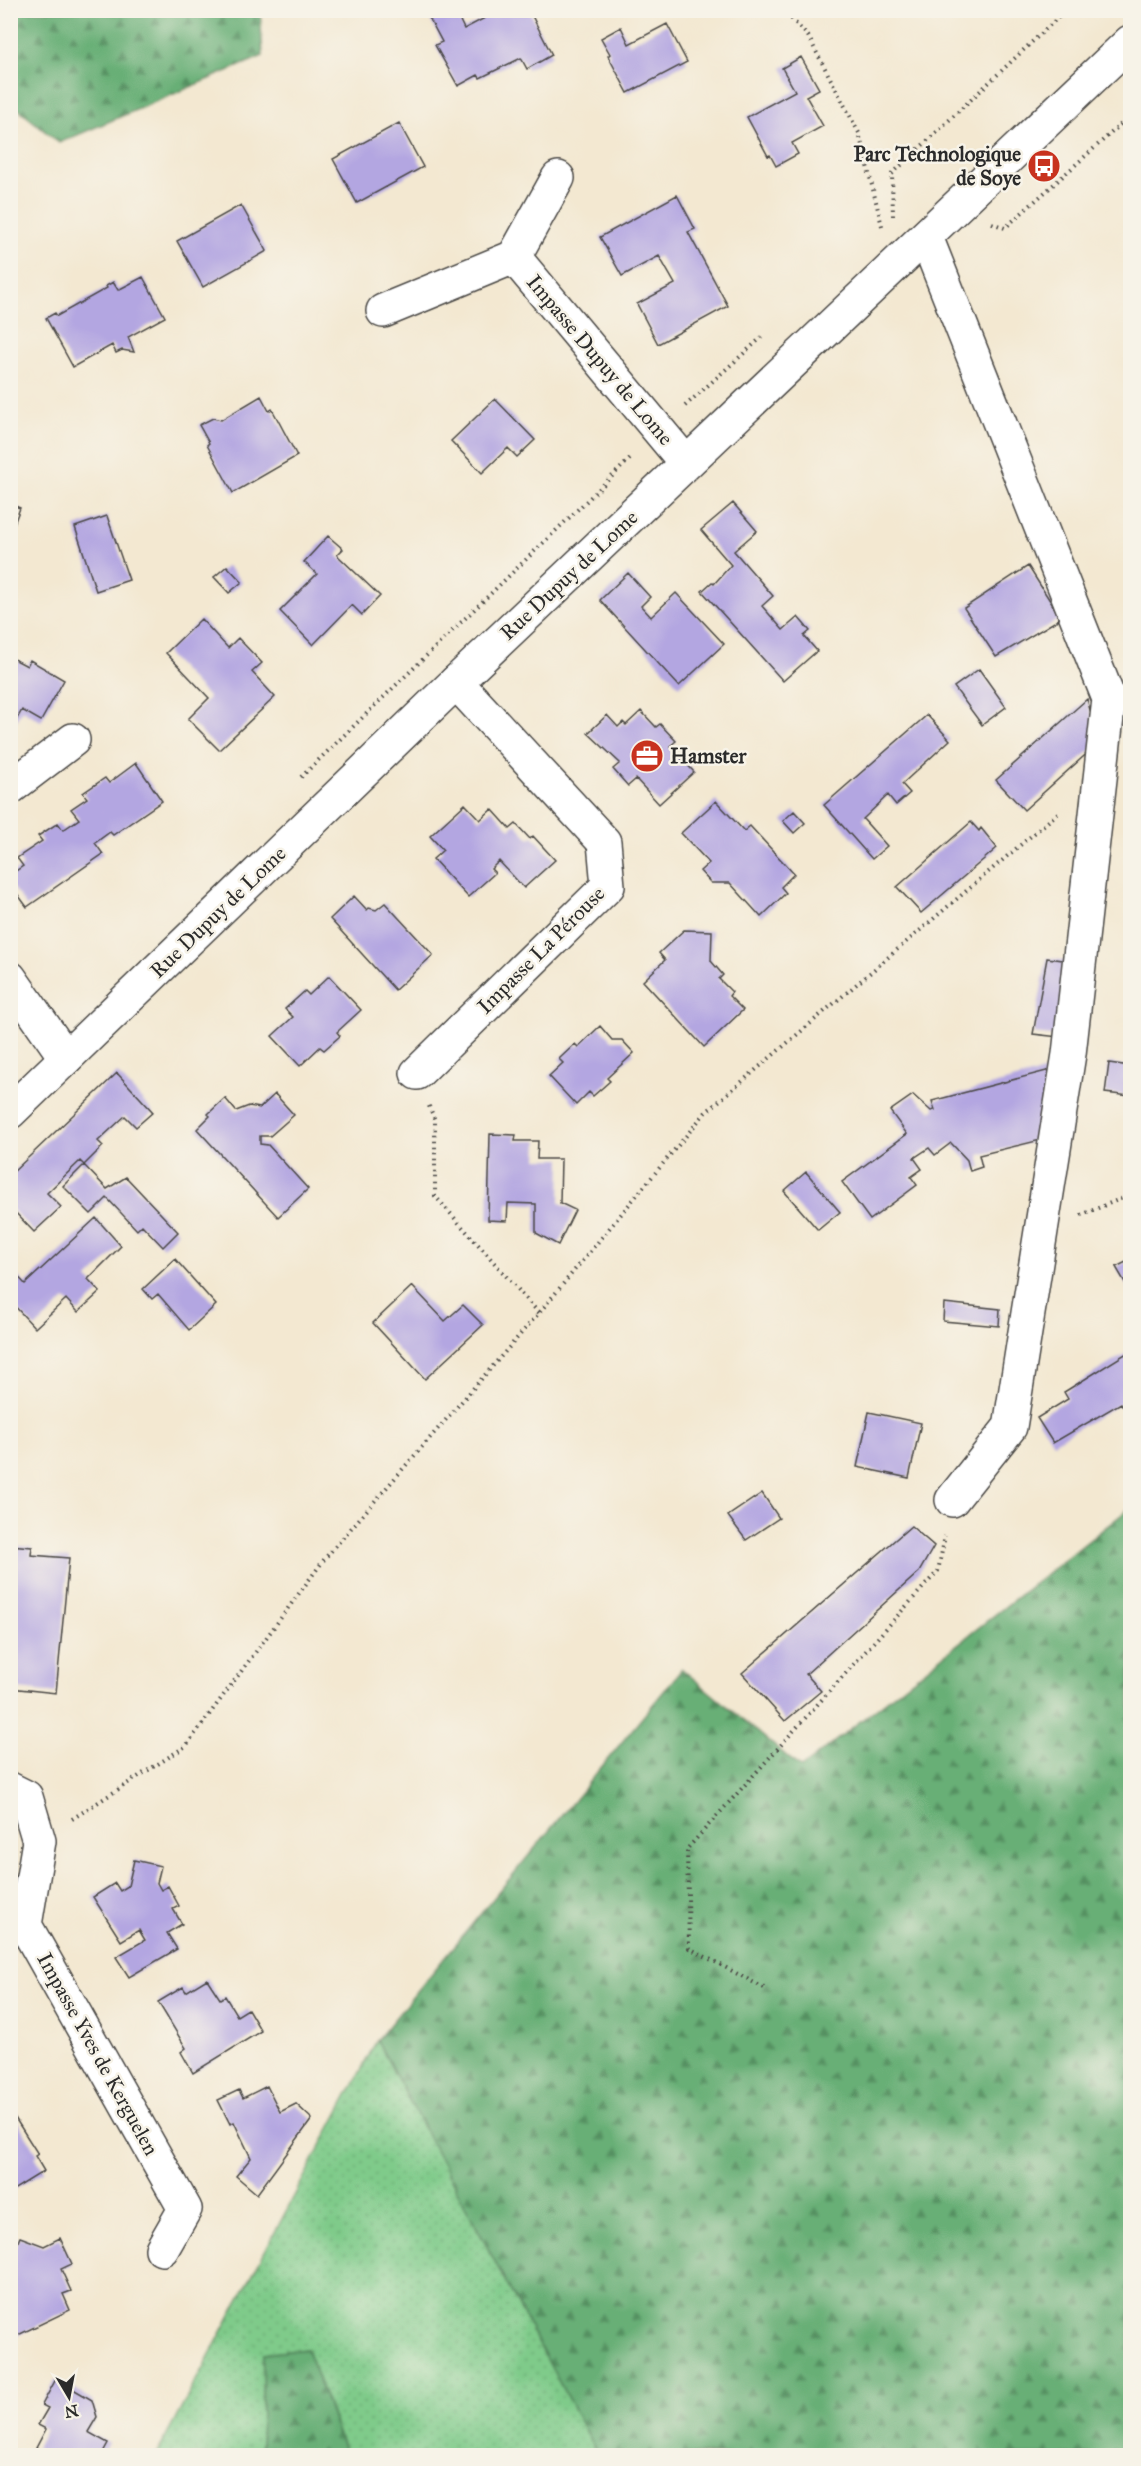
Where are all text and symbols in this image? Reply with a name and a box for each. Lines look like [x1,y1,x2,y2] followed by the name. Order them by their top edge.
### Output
[854,141,1021,191] place label: Parc Technologique de Soye
[1026,148,1062,184] bus stop icon: Parc Technologique de Soye
[521,269,679,451] street label: Impasse Dupuy de Lome
[495,504,644,646] street label: Rue Dupuy de Lome
[629,738,665,774] office icon: Hamster
[670,743,748,769] place label: Hamster
[145,840,292,984] street label: Rue Dupuy de Lome
[472,881,610,1019] street label: Impasse La Pérouse
[31,1948,165,2160] street label: Impasse Yves de Kerguelen
[39,2367,99,2427] north arrow
[63,2401,80,2422] text: N

